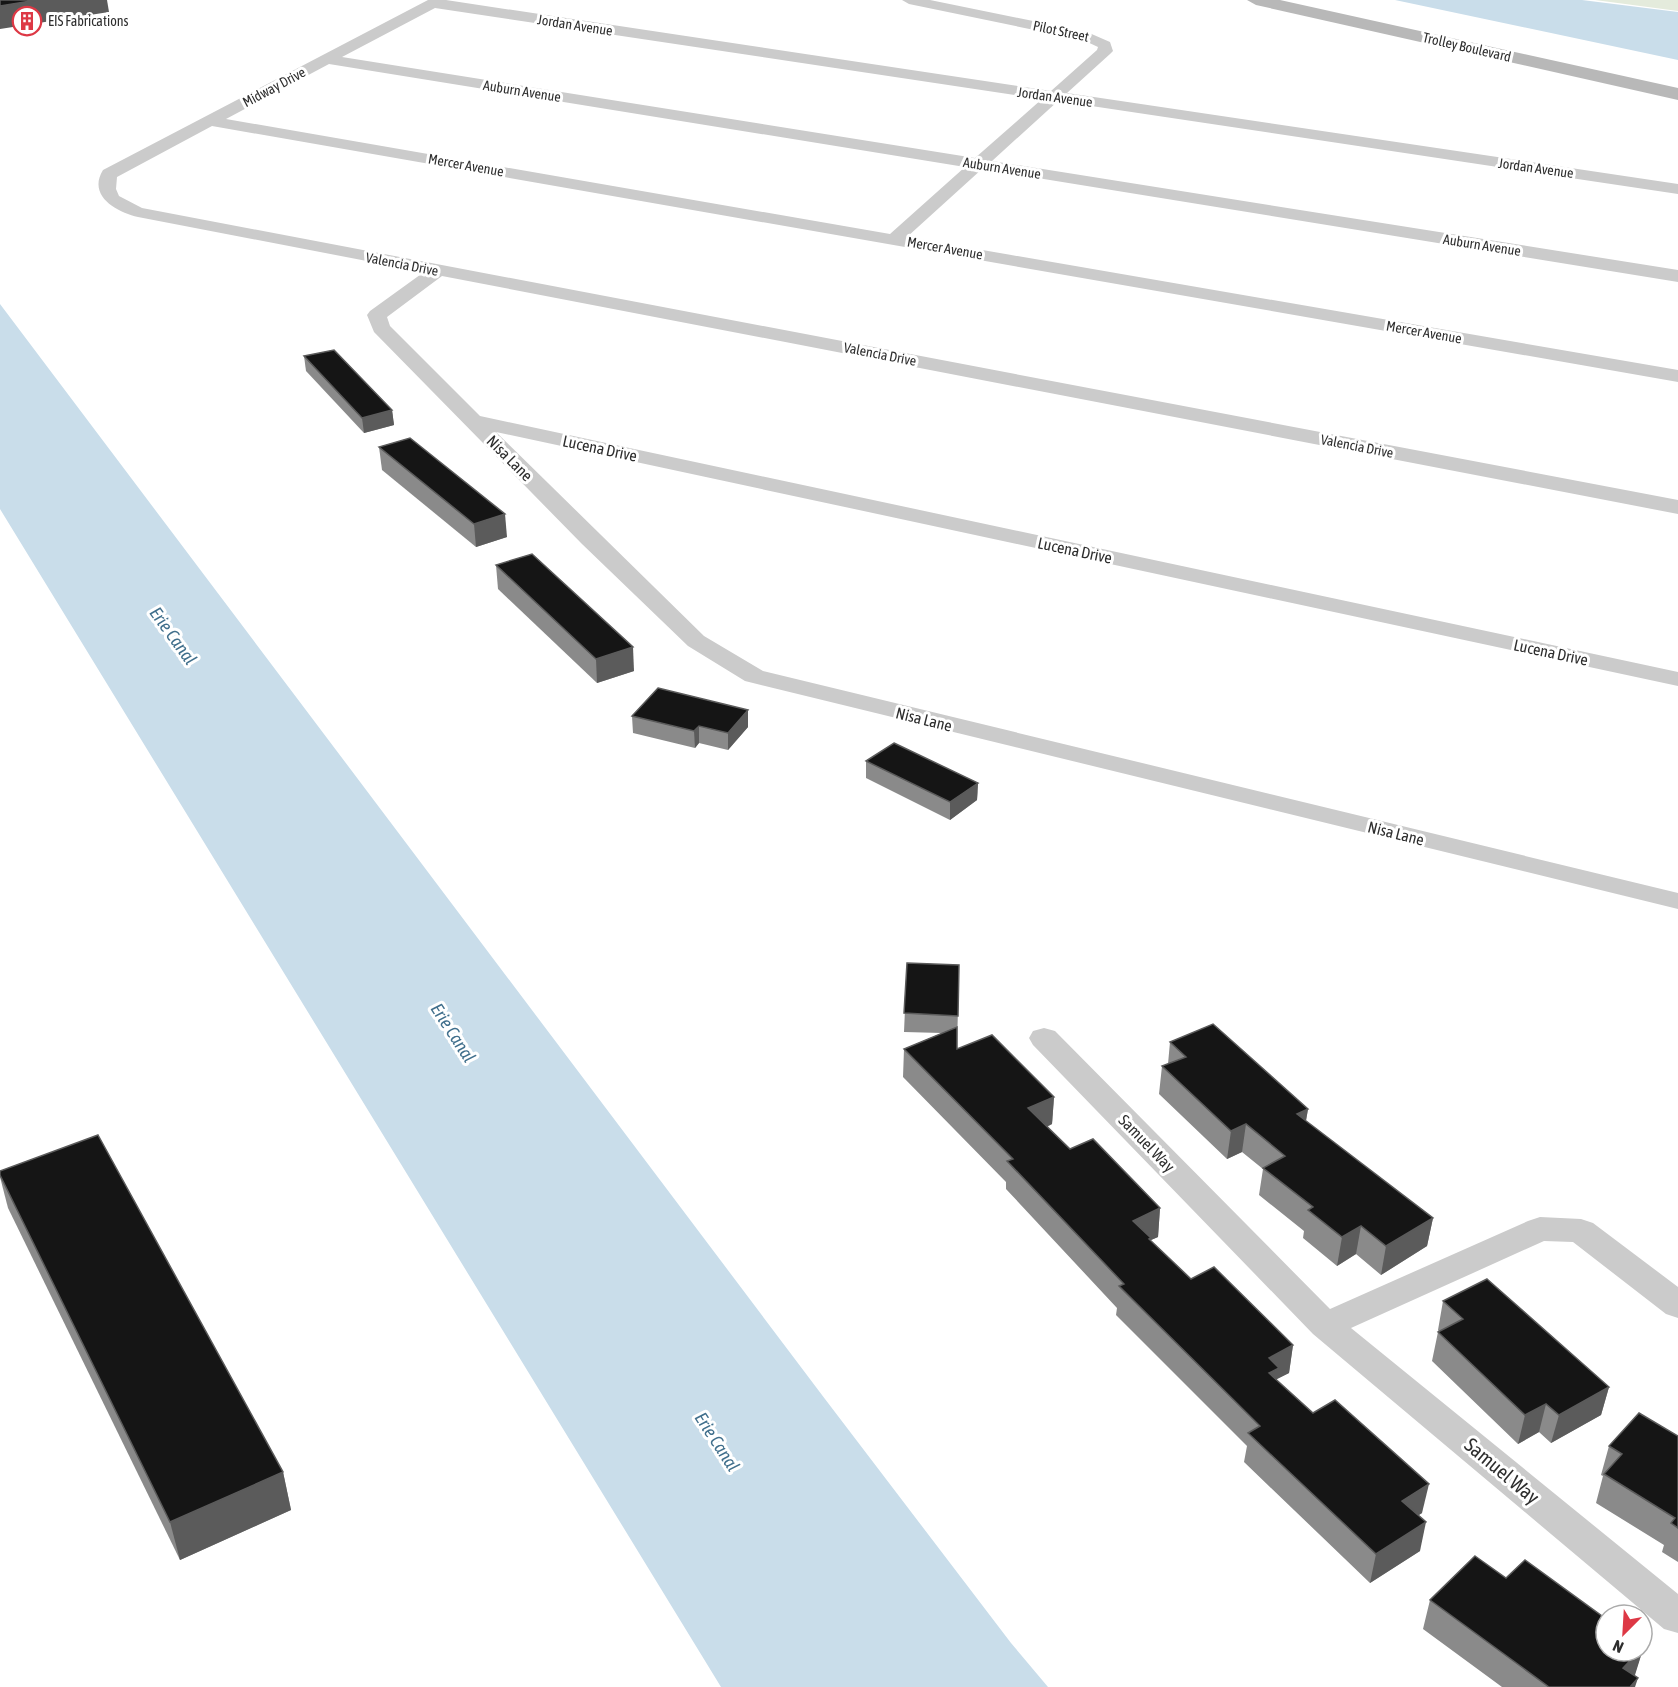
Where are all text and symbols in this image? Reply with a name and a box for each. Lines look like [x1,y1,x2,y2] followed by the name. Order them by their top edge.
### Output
[11,5,43,37] building icon: EIS Fabrications
[536,11,614,39] street label: Jordan Avenue
[48,13,129,29] place label: EIS Fabrications
[1032,17,1090,45] street label: Pilot Street
[1421,29,1513,65] street label: Trolley Boulevard
[240,64,308,110] street label: Midway Drive
[482,77,562,105] street label: Auburn Avenue
[1016,84,1094,110] street label: Jordan Avenue
[427,151,505,179] street label: Mercer Avenue
[962,154,1042,182] street label: Auburn Avenue
[1497,155,1575,181] street label: Jordan Avenue
[1442,231,1522,259] street label: Auburn Avenue
[906,234,984,262] street label: Mercer Avenue
[364,249,440,279] street label: Valencia Drive
[1385,318,1463,346] street label: Mercer Avenue
[842,339,918,369] street label: Valencia Drive
[483,431,537,485] street label: Nisa Lane
[561,431,639,465] street label: Lucena Drive
[1319,431,1395,461] street label: Valencia Drive
[1036,533,1114,567] street label: Lucena Drive
[145,603,201,669] water label: Erie Canal
[1512,635,1590,669] street label: Lucena Drive
[894,703,954,735] street label: Nisa Lane
[1366,817,1426,849] street label: Nisa Lane
[427,999,480,1066] water label: Erie Canal
[1115,1111,1179,1176] street label: Samuel Way
[691,1408,744,1475] water label: Erie Canal
[1460,1433,1544,1508] street label: Samuel Way
[1594,1603,1654,1663] north arrow
[1610,1637,1626,1657] text: N

